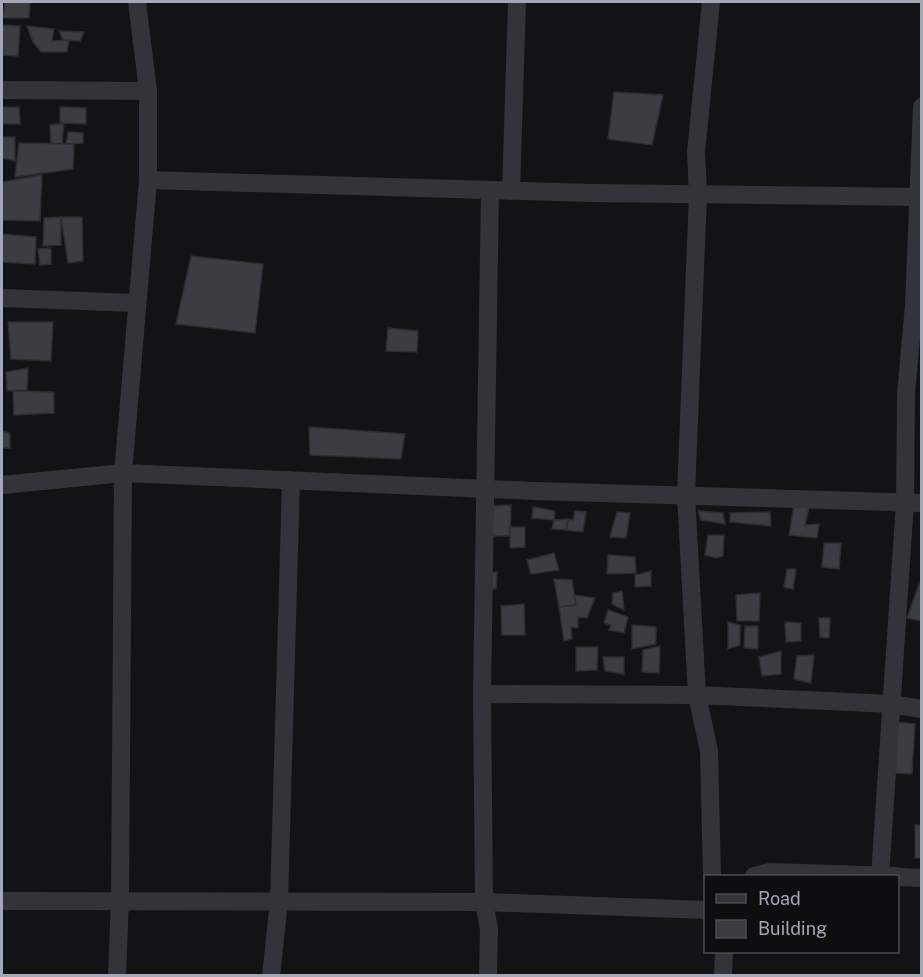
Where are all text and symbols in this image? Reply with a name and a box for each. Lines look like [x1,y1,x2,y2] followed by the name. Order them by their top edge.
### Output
[704,875,899,953] legend
[758,888,801,909] text: Road
[758,918,827,939] text: Building

